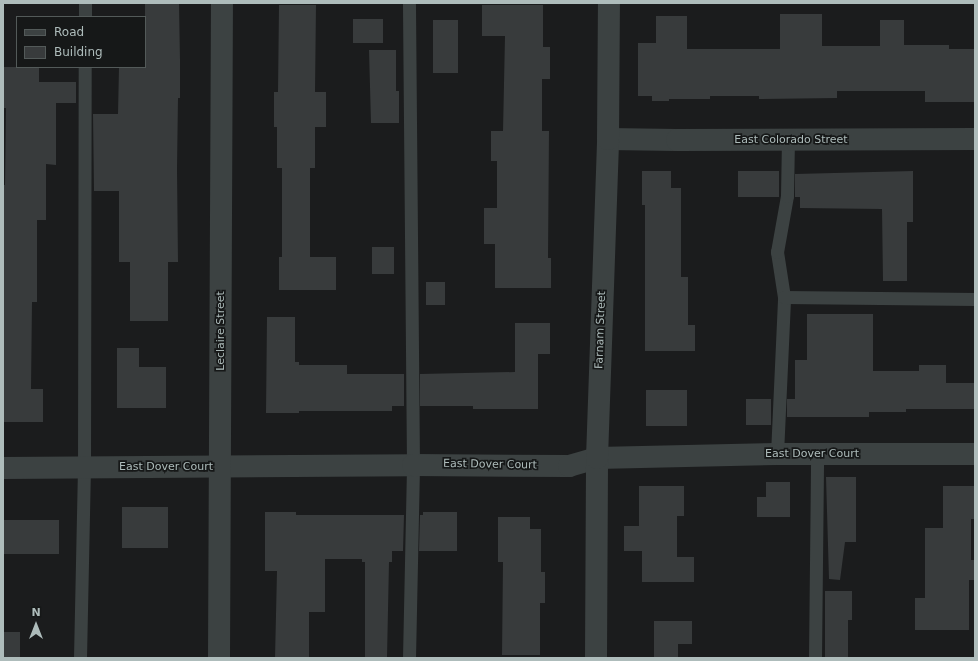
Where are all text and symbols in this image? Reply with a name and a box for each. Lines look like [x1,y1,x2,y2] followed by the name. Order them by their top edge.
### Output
[16,16,146,68] legend
[54,25,84,39] text: Road
[54,45,103,59] text: Building
[734,133,848,147] street label: East Colorado Street
[214,291,228,371] street label: Leclaire Street
[593,291,609,369] street label: Farnam Street
[765,447,859,461] street label: East Dover Court
[443,458,537,472] street label: East Dover Court
[119,460,213,474] street label: East Dover Court
[16,605,56,645] north arrow
[31,606,41,619] text: N

